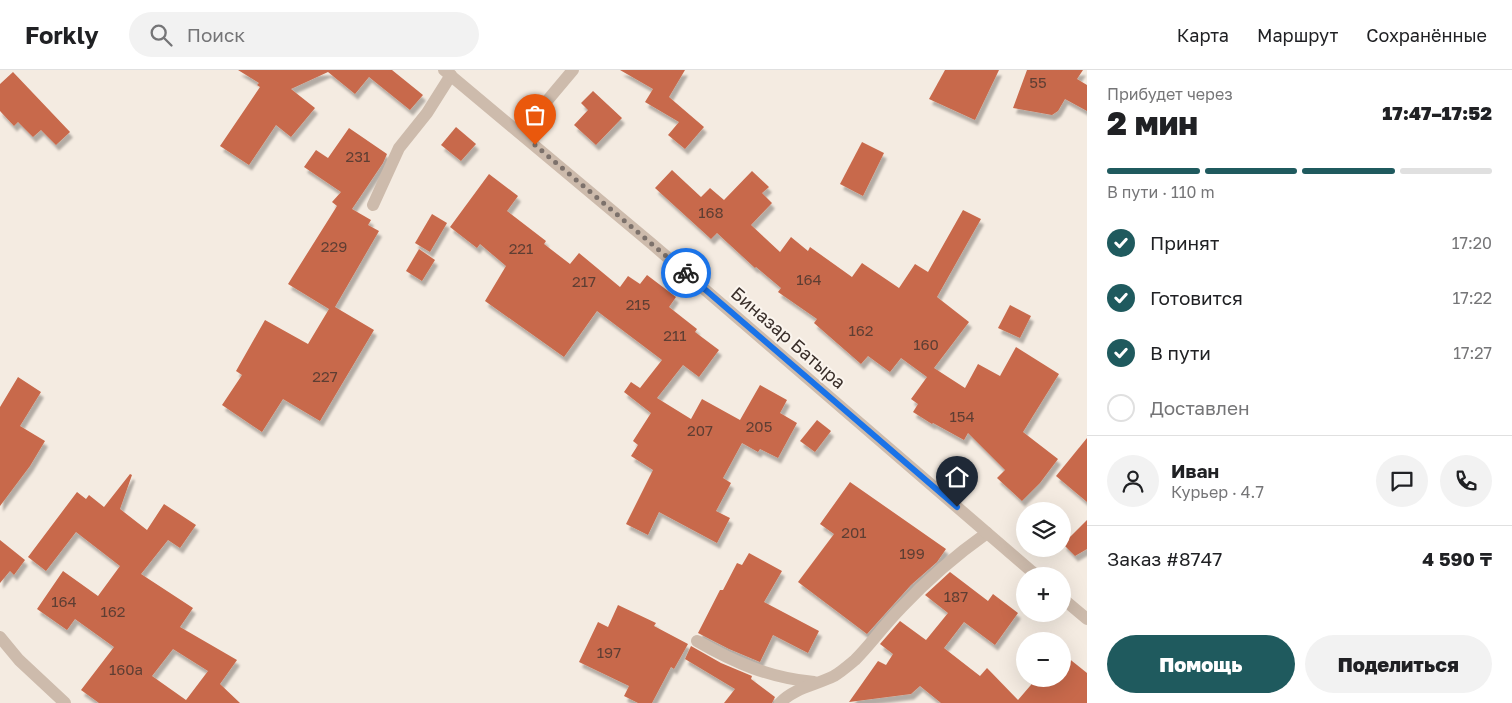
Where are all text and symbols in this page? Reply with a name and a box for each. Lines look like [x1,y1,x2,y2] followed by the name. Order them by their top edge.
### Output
[129,12,479,57] search box
[25,20,99,49] text: Forkly
[147,21,175,49] icon: search
[187,23,245,46] text: Поиск
[1177,24,1229,46] text: Карта
[1257,24,1338,46] text: Маршрут
[1366,24,1487,46] text: Сохранённые
[1029,73,1047,91] house number: 55
[1107,84,1233,104] text: Прибудет через
[514,94,556,145] pin
[521,101,549,129] icon: bag
[1382,101,1492,124] text: 17:47–17:52
[1107,104,1198,142] text: 2 мин
[346,147,370,165] house number: 231
[1107,182,1215,202] text: В пути · 110 m
[698,203,724,221] house number: 168
[1107,229,1135,257] icon: check
[1150,231,1219,254] text: Принят
[1452,233,1492,253] text: 17:20
[321,237,347,255] house number: 229
[509,239,533,257] house number: 221
[661,248,711,298] courier
[672,259,700,287] icon: bike
[796,270,822,288] house number: 164
[572,272,596,290] house number: 217
[727,282,850,393] street label: Биназар Батыра
[1107,284,1135,312] icon: check
[1150,286,1243,309] text: Готовится
[1452,288,1492,308] text: 17:22
[626,295,650,313] house number: 215
[848,321,874,339] house number: 162
[663,326,687,344] house number: 211
[913,335,939,353] house number: 160
[1107,339,1135,367] icon: check
[1150,341,1211,364] text: В пути
[1453,343,1492,363] text: 17:27
[312,367,338,385] house number: 227
[1150,396,1250,419] text: Доставлен
[949,407,975,425] house number: 154
[746,417,772,435] house number: 205
[687,421,713,439] house number: 207
[1107,455,1159,507] button: person
[1376,455,1428,507] button: chat
[1440,455,1492,507] button: phone
[936,456,978,507] pin
[1171,459,1219,482] text: Иван
[943,463,971,491] icon: home
[1171,482,1264,502] text: Курьер · 4.7
[1016,502,1071,687] map controls
[1016,502,1071,557] button: layers
[841,523,867,541] house number: 201
[899,544,925,562] house number: 199
[1107,547,1222,570] text: Заказ #8747
[1422,547,1492,570] text: 4 590 ₸
[1016,567,1071,622] button: +
[944,587,968,605] house number: 187
[51,592,77,610] house number: 164
[100,602,126,620] house number: 162
[1016,632,1071,687] button: −
[1107,635,1295,693] button: Помощь
[1305,635,1492,693] button: Поделиться
[597,643,621,661] house number: 197
[109,660,143,678] house number: 160а

